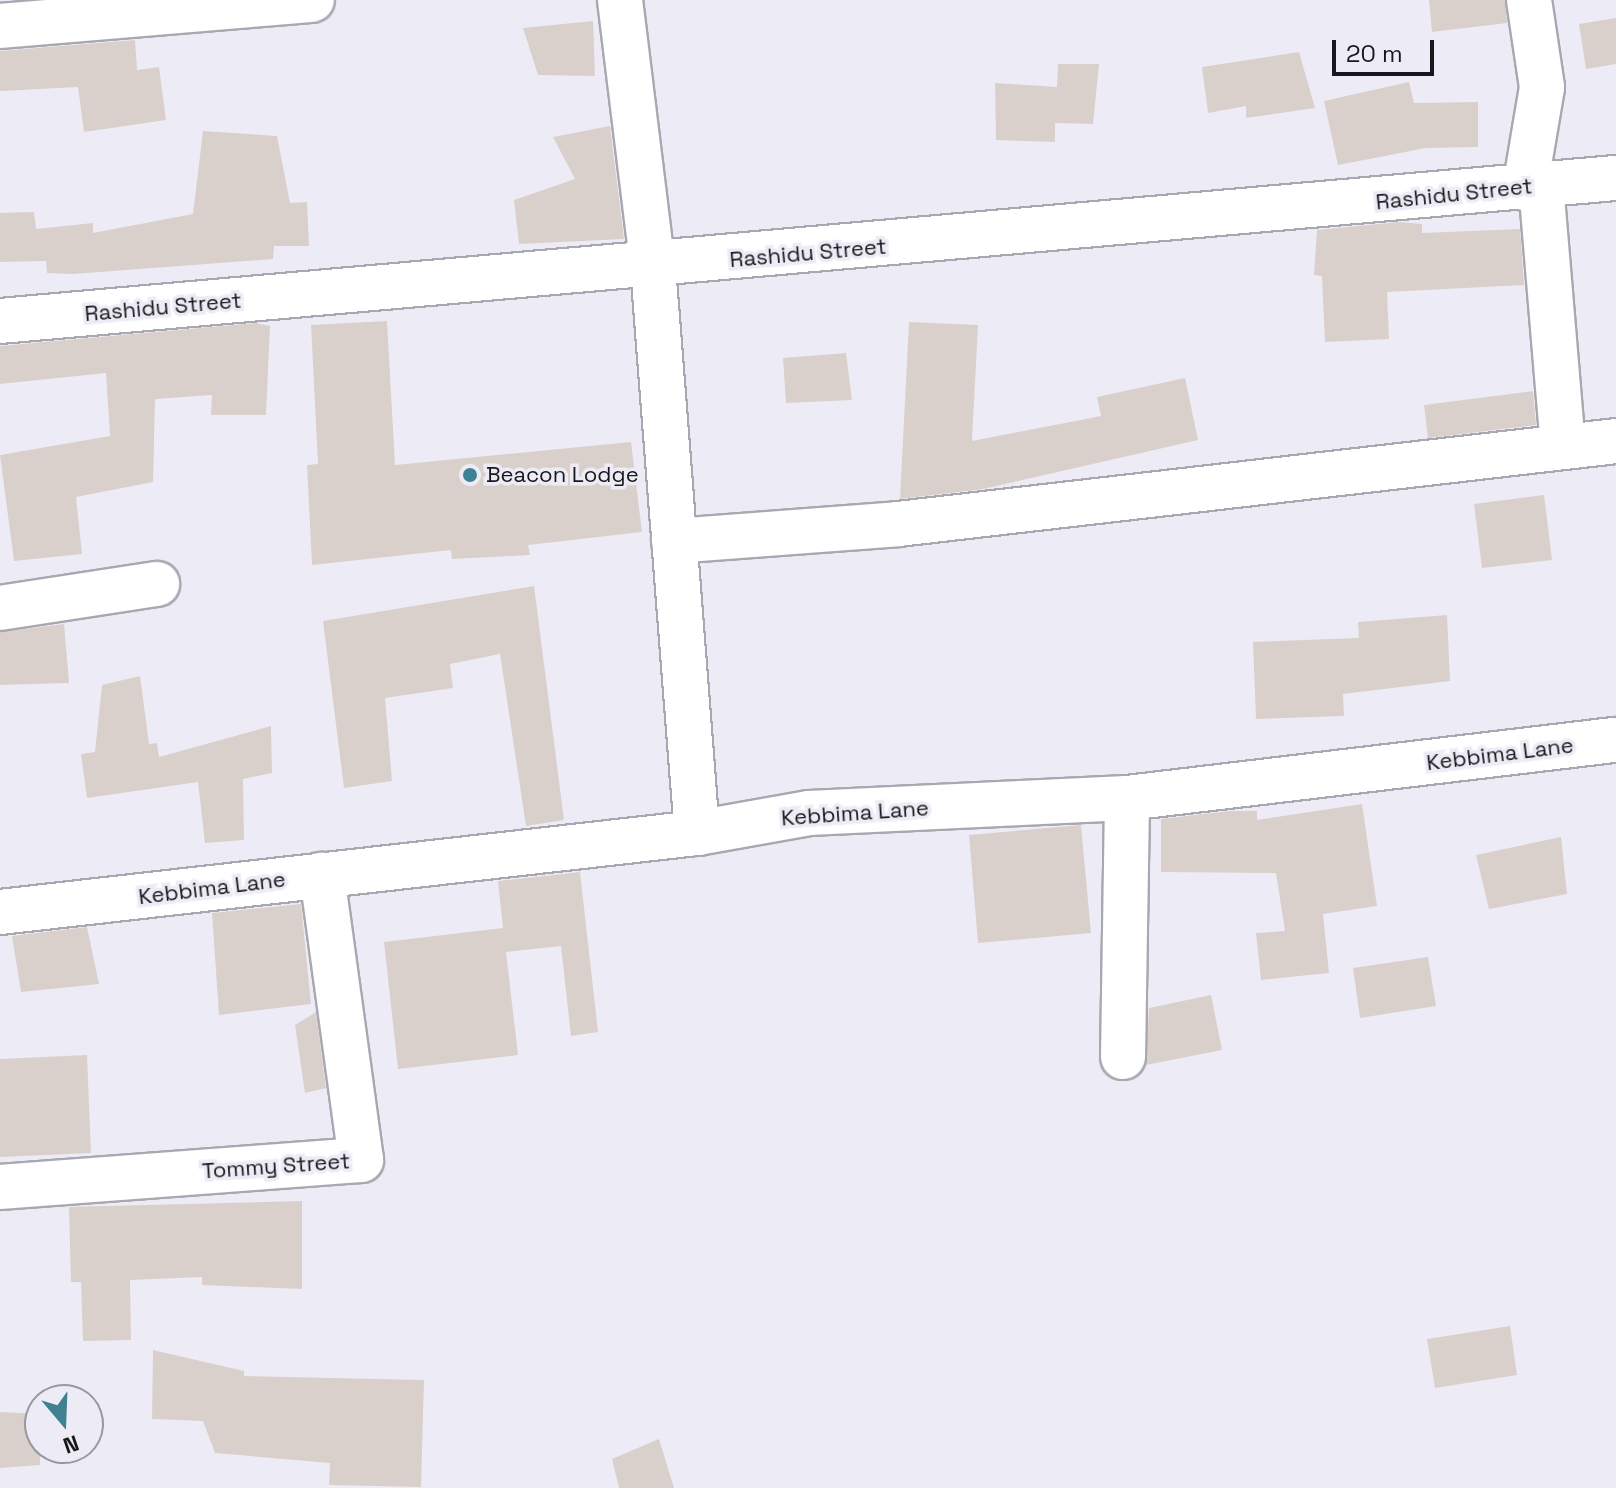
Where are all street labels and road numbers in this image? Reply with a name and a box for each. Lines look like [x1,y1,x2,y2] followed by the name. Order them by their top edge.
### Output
[1374,173,1534,215] street label: Rashidu Street
[728,233,888,273] street label: Rashidu Street
[83,287,243,327] street label: Rashidu Street
[1425,732,1575,776] street label: Kebbima Lane
[780,795,930,831] street label: Kebbima Lane
[137,866,287,910] street label: Kebbima Lane
[201,1148,351,1184] street label: Tommy Street

